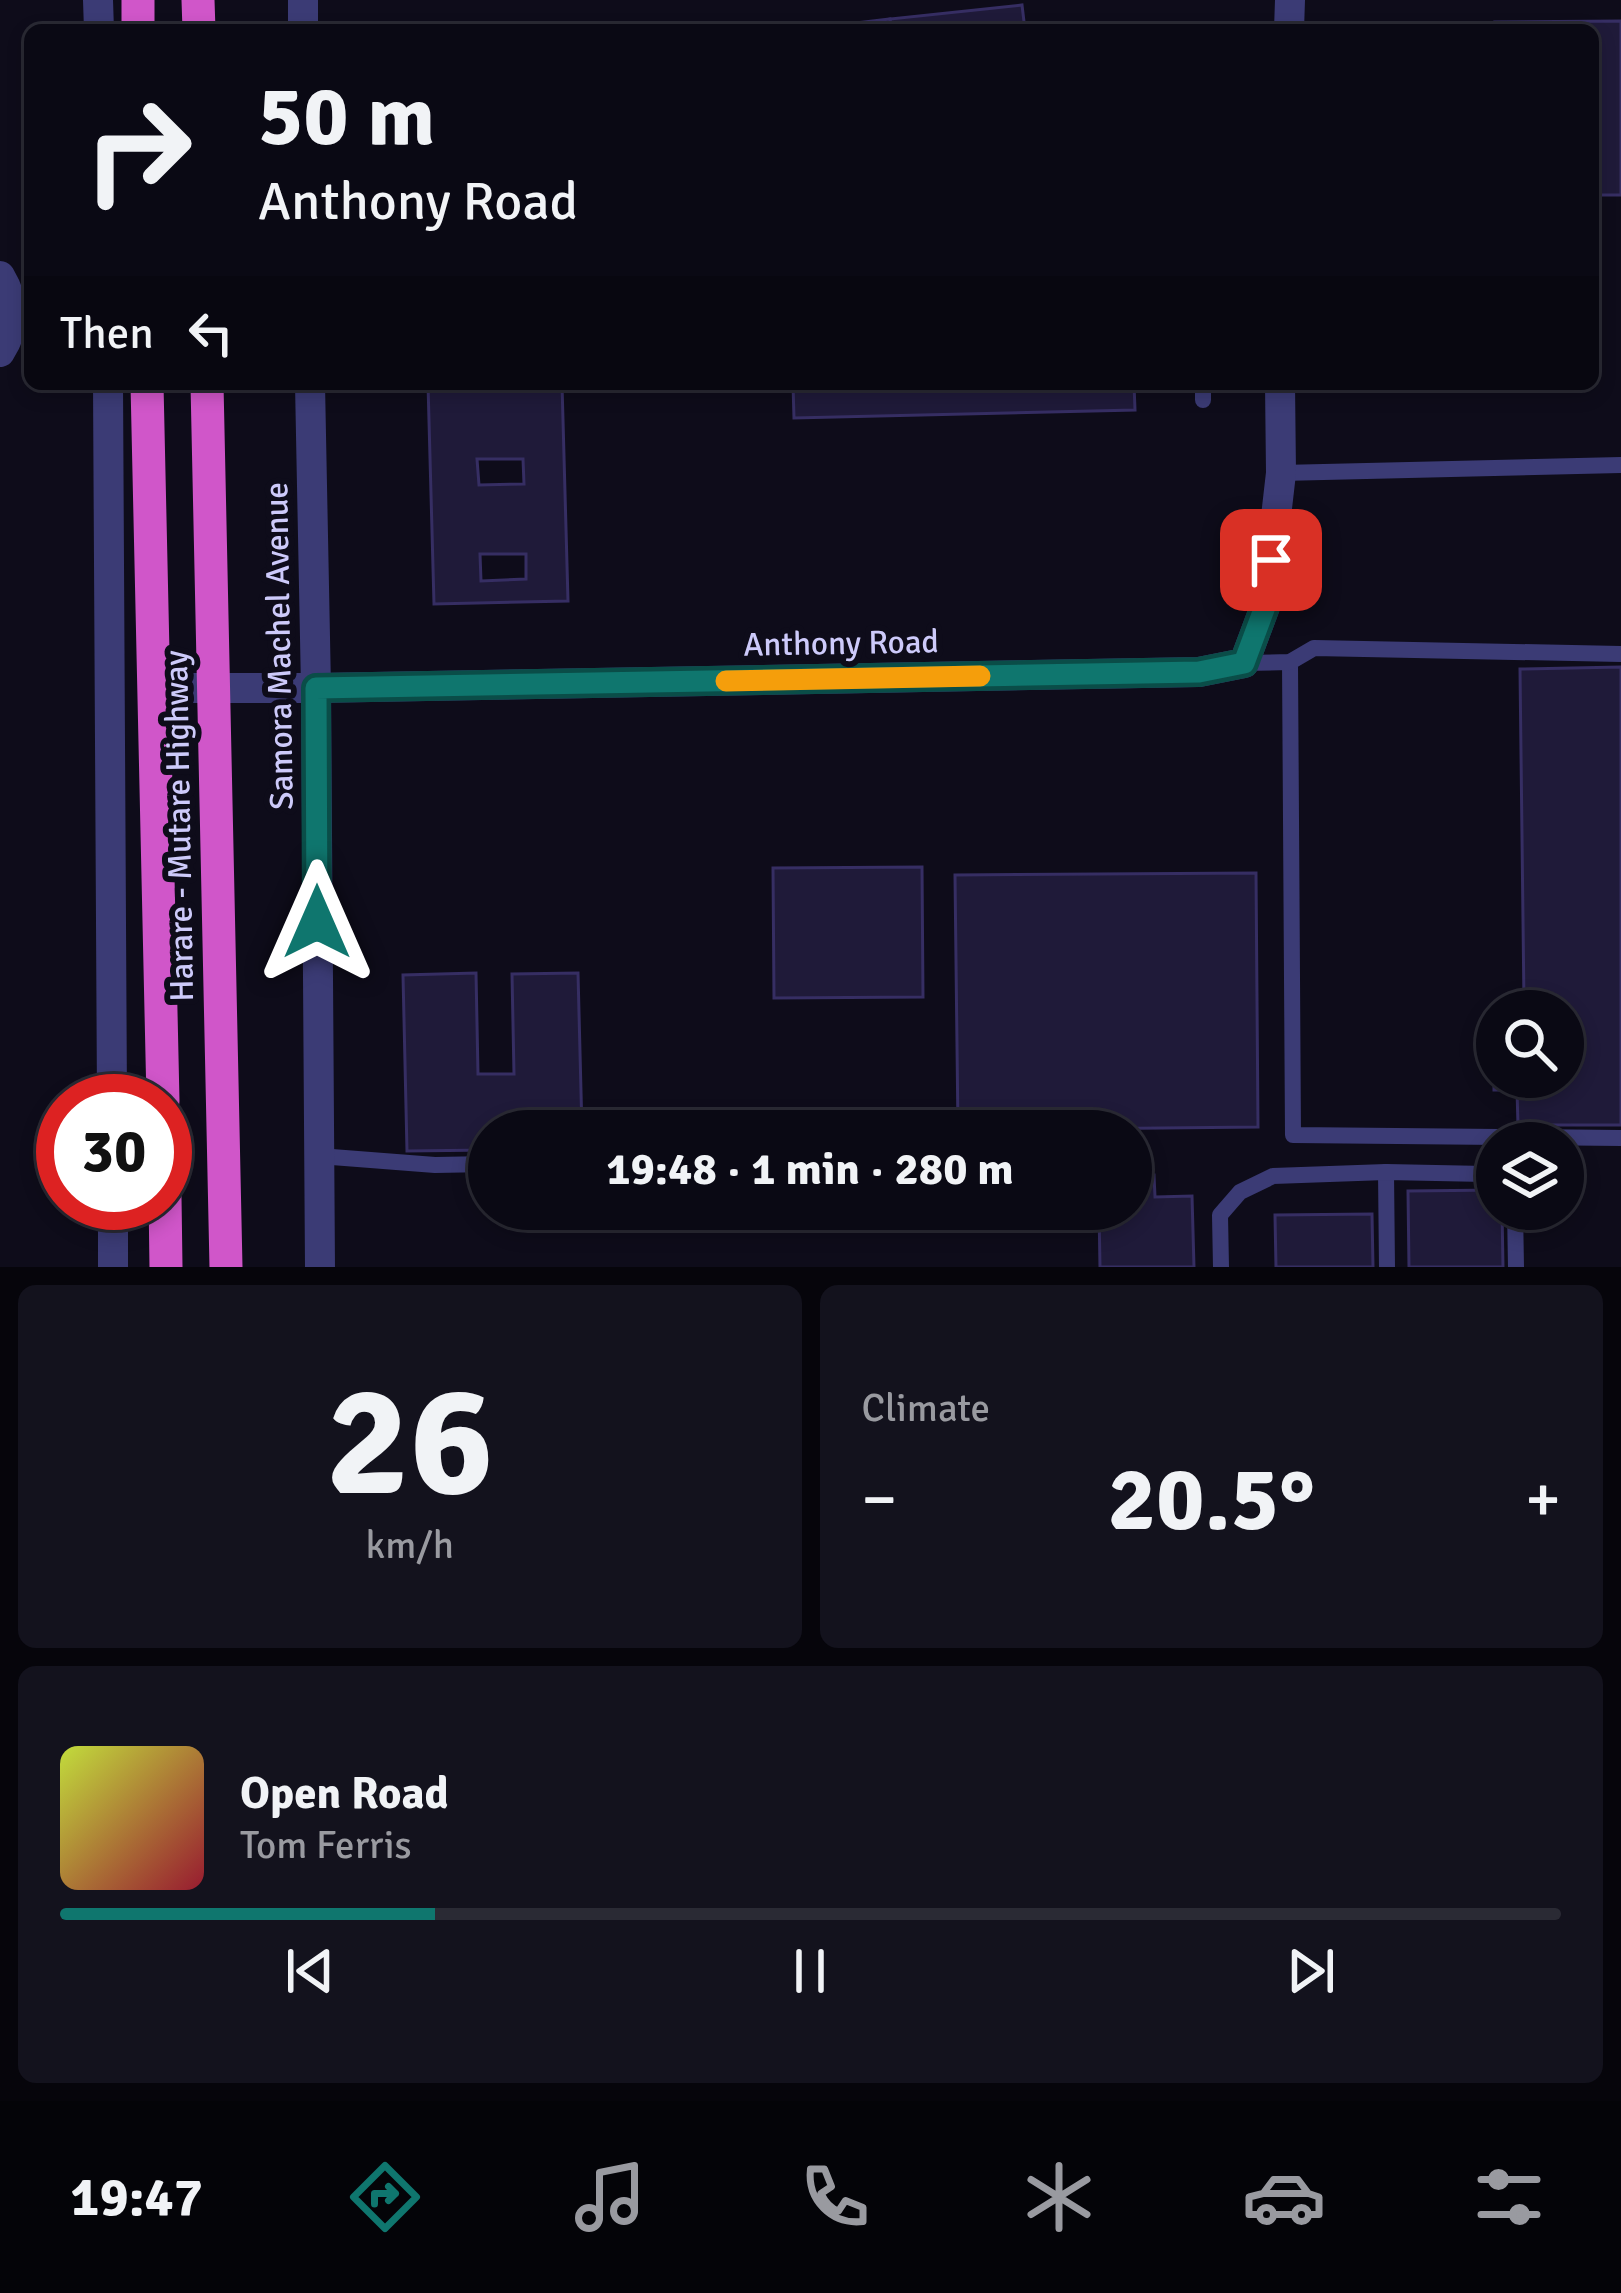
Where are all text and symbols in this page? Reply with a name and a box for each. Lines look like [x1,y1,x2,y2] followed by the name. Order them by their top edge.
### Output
[258,65,435,169] text: 50 m
[60,72,216,228] icon: right
[258,168,578,235] text: Anthony Road
[178,300,244,366] icon: left
[60,306,154,361] text: Then
[256,482,303,810] street label: Samora Machel Avenue
[1220,509,1322,611] pin
[1238,527,1304,593] icon: arrive
[743,621,939,666] street label: Anthony Road
[156,649,203,1002] street label: Harare - Mutare Highway
[254,859,380,985] position arrow
[1476,990,1584,1230] map controls
[1476,990,1584,1098] button: search
[36,1074,192,1230] speed limit sign: 30
[1476,1122,1584,1230] button: layers
[606,1142,1014,1197] text: 19:48 · 1 min · 280 m
[326,1346,494,1539] text: 26
[862,1384,990,1432] text: Climate
[1107,1444,1315,1555] text: 20.5°
[862,1459,897,1540] text: −
[1525,1459,1561,1540] text: +
[366,1521,454,1569] text: km/h
[240,1766,449,1821] text: Open Road
[240,1821,412,1869] text: Tom Ferris
[277,1938,343,2004] icon: previous
[777,1938,843,2004] icon: pause
[1278,1938,1344,2004] icon: next
[343,2155,427,2239] icon: directions
[568,2155,652,2239] icon: music
[793,2155,877,2239] icon: phone
[1017,2155,1101,2239] icon: climate
[1242,2155,1326,2239] icon: car
[1467,2155,1551,2239] icon: filters
[70,2164,203,2231] text: 19:47

